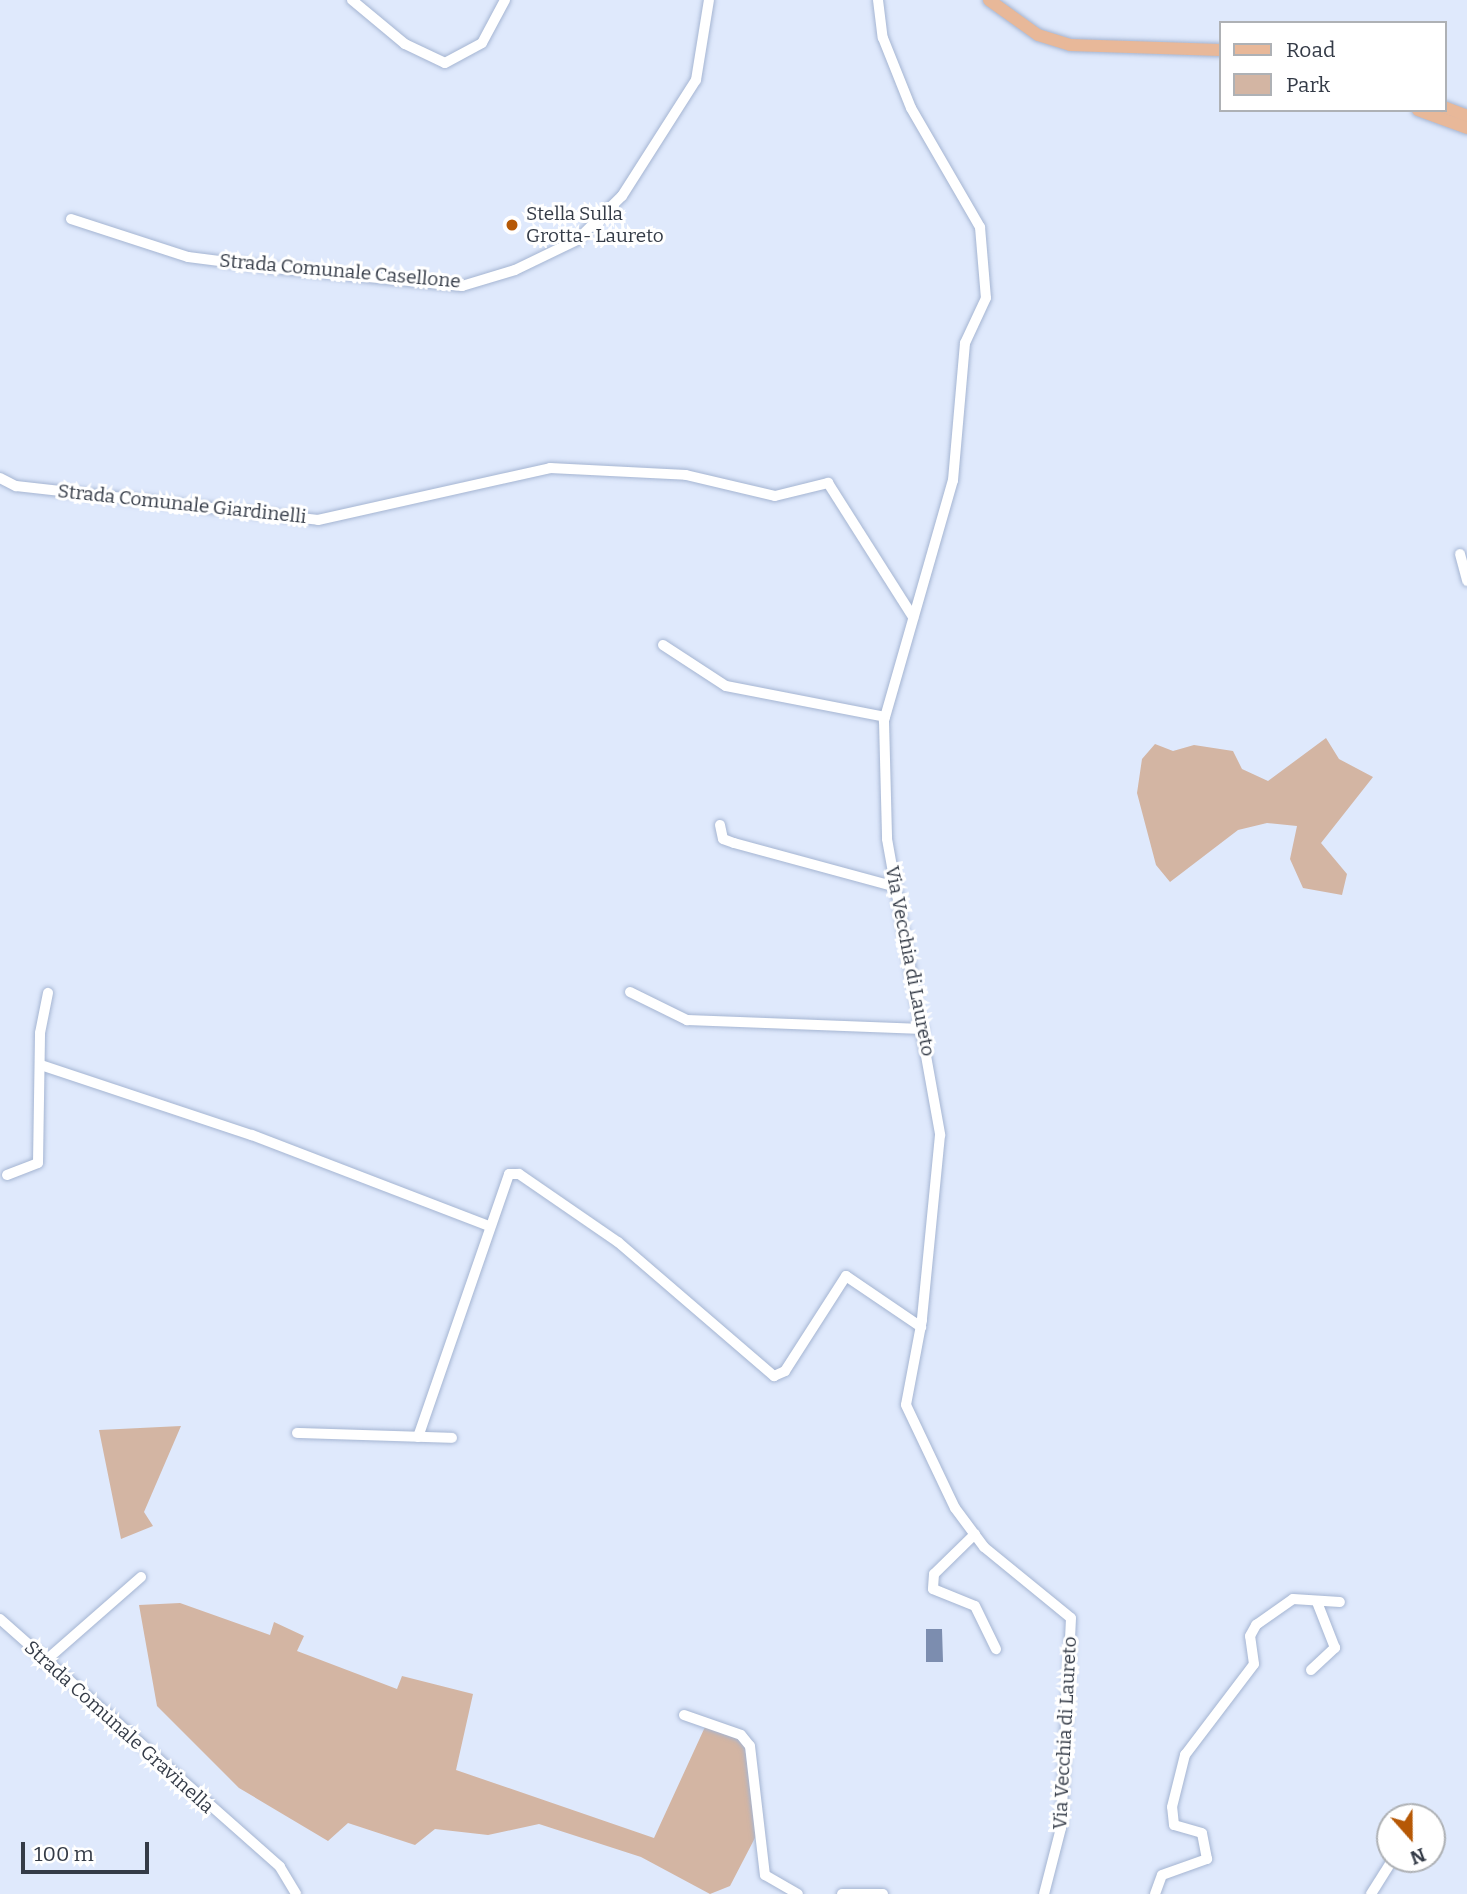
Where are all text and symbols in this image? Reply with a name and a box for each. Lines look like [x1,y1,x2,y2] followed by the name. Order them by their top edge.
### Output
[1218,21,1446,112] legend
[1286,37,1335,63] text: Road
[1286,72,1330,98] text: Park
[526,203,664,247] place label: Stella Sulla Grotta- Laureto
[504,217,520,233] marker: Stella Sulla Grotta- Laureto
[218,249,462,293] street label: Strada Comunale Casellone
[57,480,307,528] street label: Strada Comunale Giardinelli
[880,864,940,1058] street label: Via Vecchia di Laureto
[20,1636,218,1818] street label: Strada Comunale Gravinella
[1049,1636,1081,1830] street label: Via Vecchia di Laureto
[1376,1803,1446,1873] north arrow
[24,1828,152,1872] scale bar
[34,1841,94,1867] text: 100 m
[1407,1843,1429,1870] text: N

